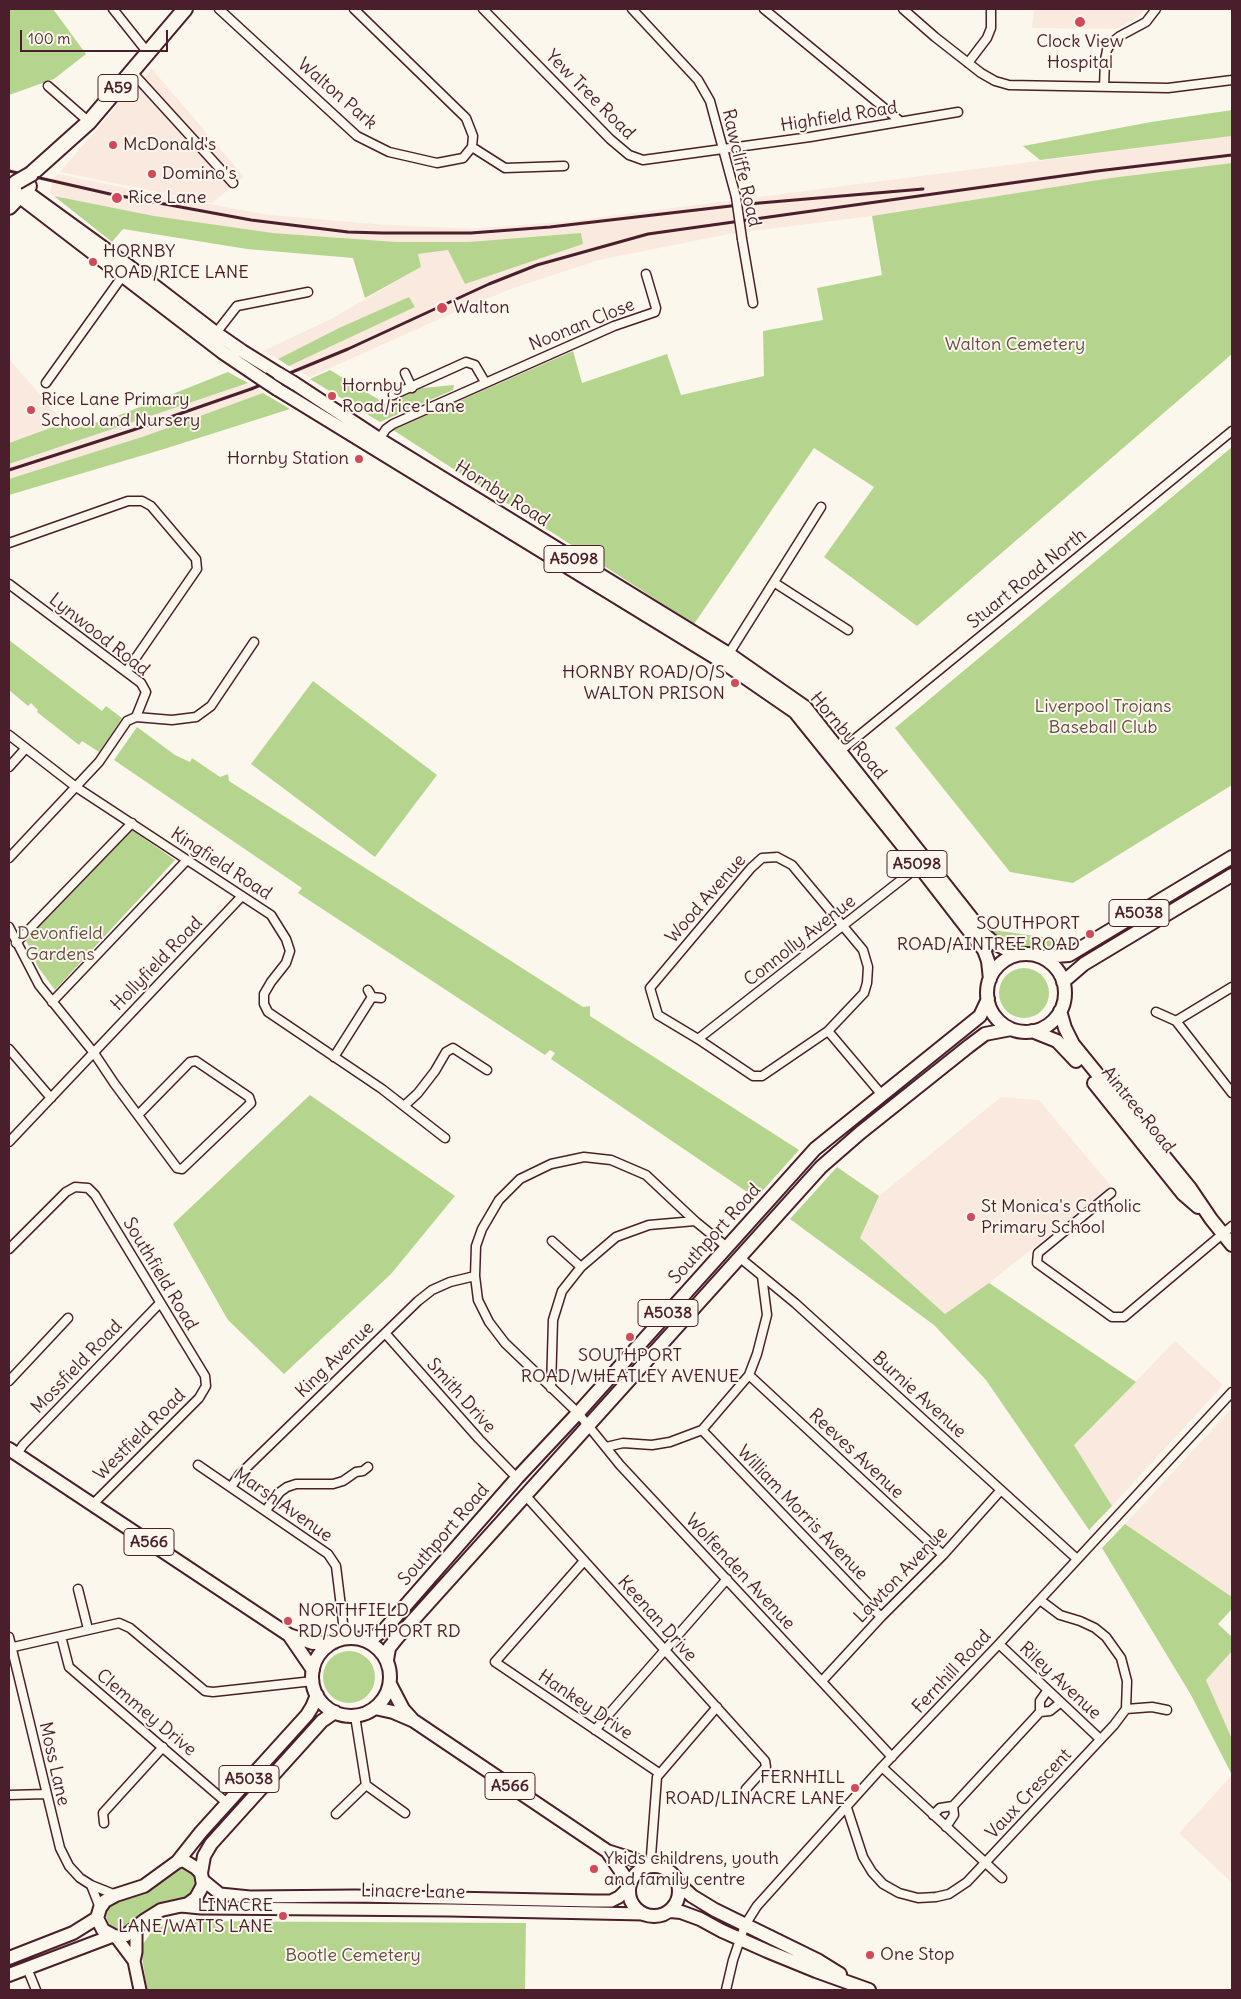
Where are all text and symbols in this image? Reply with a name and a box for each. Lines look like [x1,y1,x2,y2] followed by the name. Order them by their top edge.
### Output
[1073,15,1087,29] marker: Clock View Hospital
[22,20,170,52] scale bar
[28,29,70,48] text: 100 m
[1036,31,1124,74] place label: Clock View Hospital
[541,46,639,144] street label: Yew Tree Road
[293,54,381,134] street label: Walton Park
[98,75,138,102] road number: A59
[779,97,899,137] street label: Highfield Road
[717,107,765,229] street label: Rawcliffe Road
[123,134,216,156] place label: McDonald's
[107,139,119,151] marker: McDonald's
[162,163,237,185] place label: Domino's
[146,168,158,180] marker: Domino's
[128,187,206,209] place label: Rice Lane
[110,191,124,205] marker: Rice Lane
[103,241,249,284] place label: HORNBY ROAD/RICE LANE
[87,256,99,268] marker: HORNBY ROAD/RICE LANE
[526,294,638,356] street label: Noonan Close
[453,297,510,319] place label: Walton
[435,301,449,315] marker: Walton
[945,334,1085,356] park label: Walton Cemetery
[342,375,465,418] place label: Hornby Road/rice Lane
[41,389,200,432] place label: Rice Lane Primary School and Nursery
[326,390,338,402] marker: Hornby Road/rice Lane
[25,404,37,416] marker: Rice Lane Primary School and Nursery
[227,448,349,470] place label: Hornby Station
[353,453,365,465] marker: Hornby Station
[451,456,553,532] street label: Hornby Road
[963,524,1091,634] street label: Stuart Road North
[544,546,604,572] road number: A5098
[44,589,154,681] street label: Lynwood Road
[562,662,725,704] place label: HORNBY ROAD/O/S WALTON PRISON
[729,677,741,689] marker: HORNBY ROAD/O/S WALTON PRISON
[805,688,891,784] street label: Hornby Road
[1035,696,1171,739] park label: Liverpool Trojans Baseball Club
[166,823,276,905] street label: Kingfield Road
[661,850,751,948] street label: Wood Avenue
[887,851,947,878] road number: A5098
[740,891,860,991] street label: Connolly Avenue
[1109,900,1169,926] road number: A5038
[107,913,207,1015] street label: Hollyfield Road
[897,913,1080,956] place label: SOUTHPORT ROAD/AINTREE ROAD
[17,923,103,966] park label: Devonfield Gardens
[1084,928,1096,940] marker: SOUTHPORT ROAD/AINTREE ROAD
[1097,1063,1179,1157] street label: Aintree Road
[664,1179,766,1289] street label: Southport Road
[981,1196,1141,1238] place label: St Monica's Catholic Primary School
[965,1211,977,1223] marker: St Monica's Catholic Primary School
[118,1214,202,1334] street label: Southfield Road
[638,1300,698,1326] road number: A5038
[27,1316,127,1418] street label: Mossfield Road
[291,1317,379,1403] street label: King Avenue
[624,1331,636,1343] marker: SOUTHPORT ROAD/WHEATLEY AVENUE
[521,1345,739,1388] place label: SOUTHPORT ROAD/WHEATLEY AVENUE
[868,1347,970,1443] street label: Burnie Avenue
[422,1354,500,1438] street label: Smith Drive
[90,1385,190,1485] street label: Westfield Road
[804,1405,908,1503] street label: Reeves Avenue
[732,1441,872,1585] street label: William Morris Avenue
[230,1463,336,1547] street label: Marsh Avenue
[394,1480,494,1590] street label: Southport Road
[681,1510,799,1634] street label: Wolfenden Avenue
[850,1522,952,1628] street label: Lawton Avenue
[124,1528,174,1555] road number: A566
[613,1572,701,1666] street label: Keenan Drive
[298,1600,461,1642] place label: NORTHFIELD RD/SOUTHPORT RD
[282,1615,294,1627] marker: NORTHFIELD RD/SOUTHPORT RD
[908,1626,996,1718] street label: Fernhill Road
[1015,1638,1105,1724] street label: Riley Avenue
[92,1665,200,1761] street label: Clemmey Drive
[534,1665,636,1745] street label: Hankey Drive
[34,1720,74,1808] street label: Moss Lane
[982,1744,1076,1844] street label: Vaux Crescent
[219,1766,279,1792] road number: A5038
[665,1767,845,1810] place label: FERNHILL ROAD/LINACRE LANE
[485,1772,535,1800] road number: A566
[849,1782,861,1794] marker: FERNHILL ROAD/LINACRE LANE
[604,1848,779,1890] place label: Ykids childrens, youth and family centre
[588,1863,600,1875] marker: Ykids childrens, youth and family centre
[361,1880,465,1904] street label: Linacre Lane
[118,1895,273,1938] place label: LINACRE LANE/WATTS LANE
[277,1910,289,1922] marker: LINACRE LANE/WATTS LANE
[880,1944,954,1966] place label: One Stop
[285,1945,421,1967] park label: Bootle Cemetery
[864,1949,876,1961] marker: One Stop

